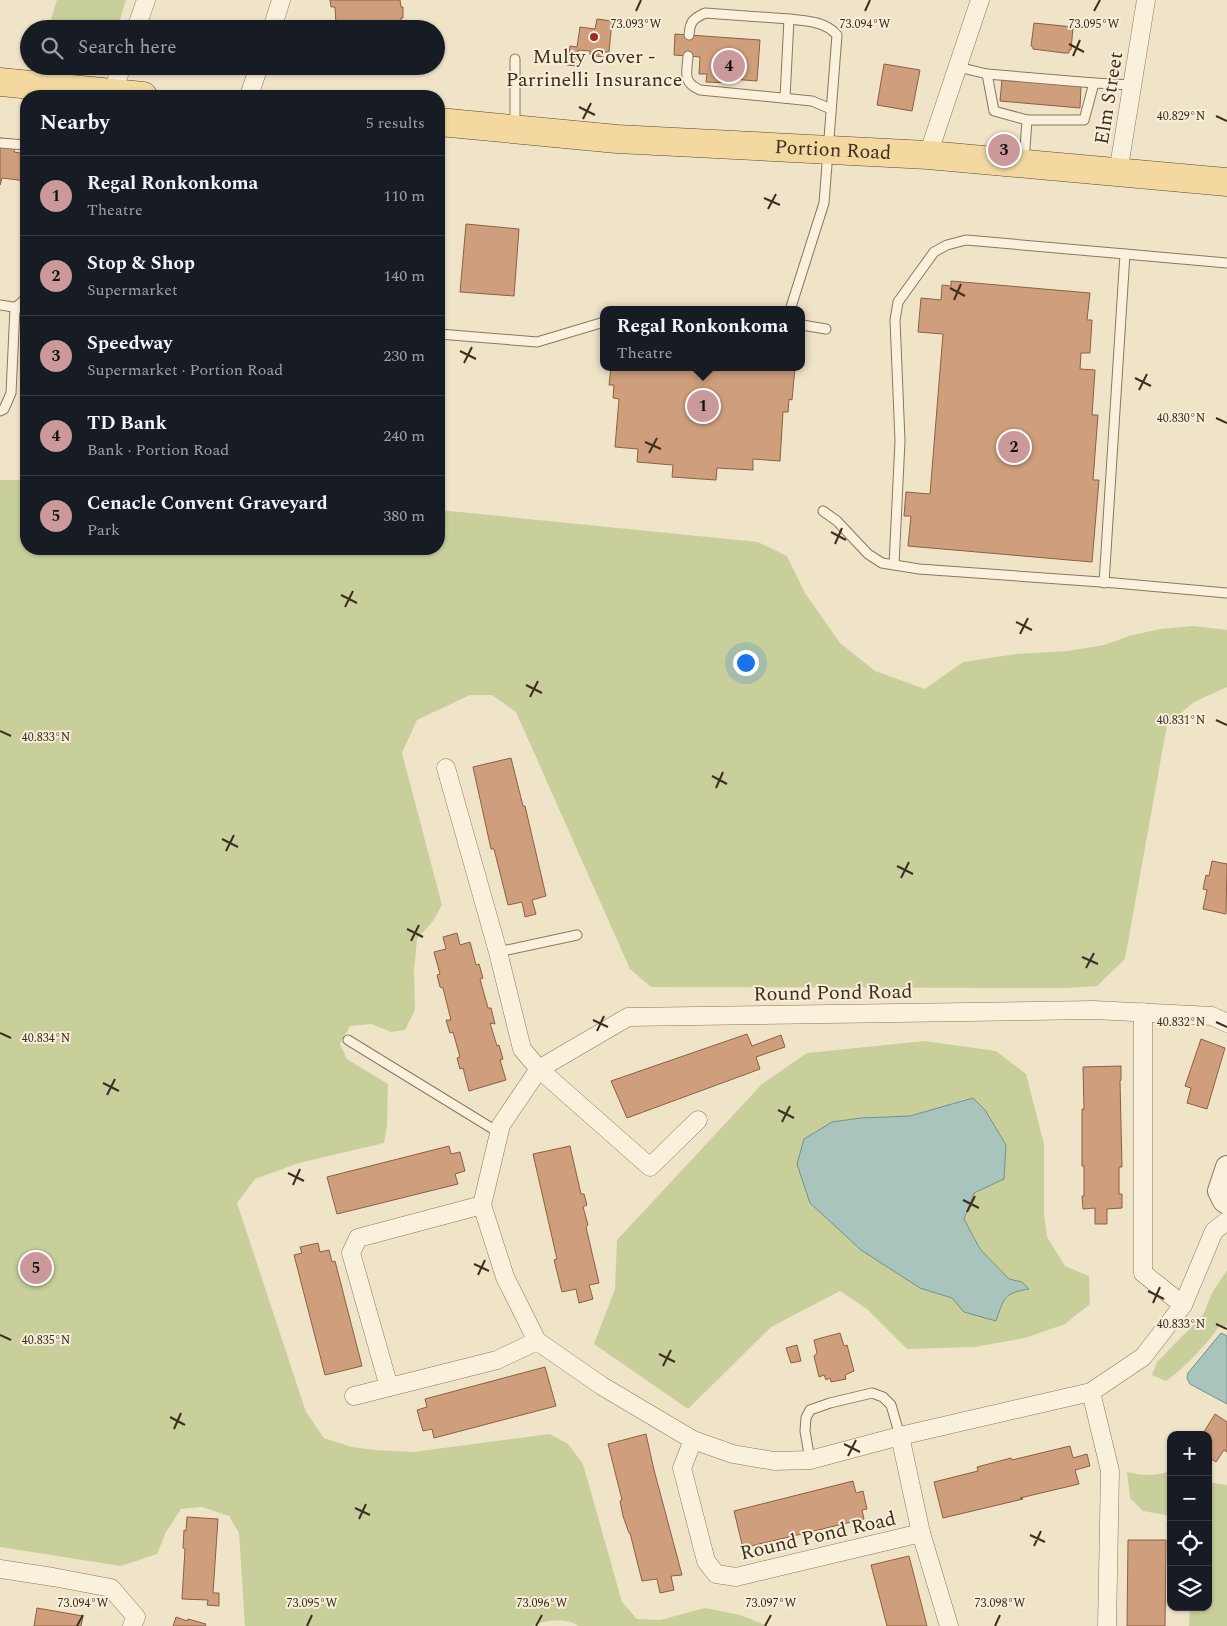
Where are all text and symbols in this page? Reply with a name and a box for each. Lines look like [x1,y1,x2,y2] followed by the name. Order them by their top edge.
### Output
[611,15,662,34] text: 73.093°W
[840,15,891,34] text: 73.094°W
[1069,15,1120,34] text: 73.095°W
[20,20,445,75] search box
[588,31,600,43] marker: Multy Cover - Parrinelli Insurance
[78,33,177,62] text: Search here
[38,34,66,62] icon: search
[506,42,682,95] place label: Multy Cover - Parrinelli Insurance
[713,47,745,85] pin: 4
[1087,49,1131,147] street label: Elm Street
[40,107,110,139] text: Nearby
[1157,107,1205,126] text: 40.829°N
[366,111,425,135] text: 5 results
[988,131,1020,169] pin: 3
[774,132,892,168] street label: Portion Road
[87,169,258,198] text: Regal Ronkonkoma
[52,184,60,208] text: 1
[383,184,425,208] text: 110 m
[87,198,143,222] text: Theatre
[87,249,195,278] text: Stop & Shop
[52,264,60,288] text: 2
[383,264,425,288] text: 140 m
[87,278,178,302] text: Supermarket
[600,306,805,371] popup
[617,312,788,341] text: Regal Ronkonkoma
[87,329,172,358] text: Speedway
[617,341,672,365] text: Theatre
[52,344,60,368] text: 3
[383,344,425,368] text: 230 m
[87,358,283,382] text: Supermarket · Portion Road
[687,387,719,425] pin: 1
[87,409,167,438] text: TD Bank
[1157,409,1205,428] text: 40.830°N
[52,424,60,448] text: 4
[383,424,425,448] text: 240 m
[998,428,1030,466] pin: 2
[87,438,229,462] text: Bank · Portion Road
[87,489,328,518] text: Cenacle Convent Graveyard
[52,504,60,528] text: 5
[383,504,425,528] text: 380 m
[87,518,120,542] text: Park
[733,650,759,676] your location
[1157,711,1205,730] text: 40.831°N
[22,728,70,747] text: 40.833°N
[753,977,913,1009] street label: Round Pond Road
[1157,1013,1205,1032] text: 40.832°N
[22,1029,70,1048] text: 40.834°N
[20,1249,52,1287] pin: 5
[1157,1315,1205,1334] text: 40.833°N
[22,1331,70,1350] text: 40.835°N
[1167,1431,1212,1611] map controls
[1167,1431,1212,1476] button: +
[1167,1476,1212,1521] button: −
[737,1503,899,1569] street label: Round Pond Road
[1167,1521,1212,1566] button: locate
[1167,1566,1212,1611] button: layers
[58,1594,109,1613] text: 73.094°W
[287,1594,338,1613] text: 73.095°W
[517,1594,568,1613] text: 73.096°W
[746,1594,797,1613] text: 73.097°W
[975,1594,1026,1613] text: 73.098°W

